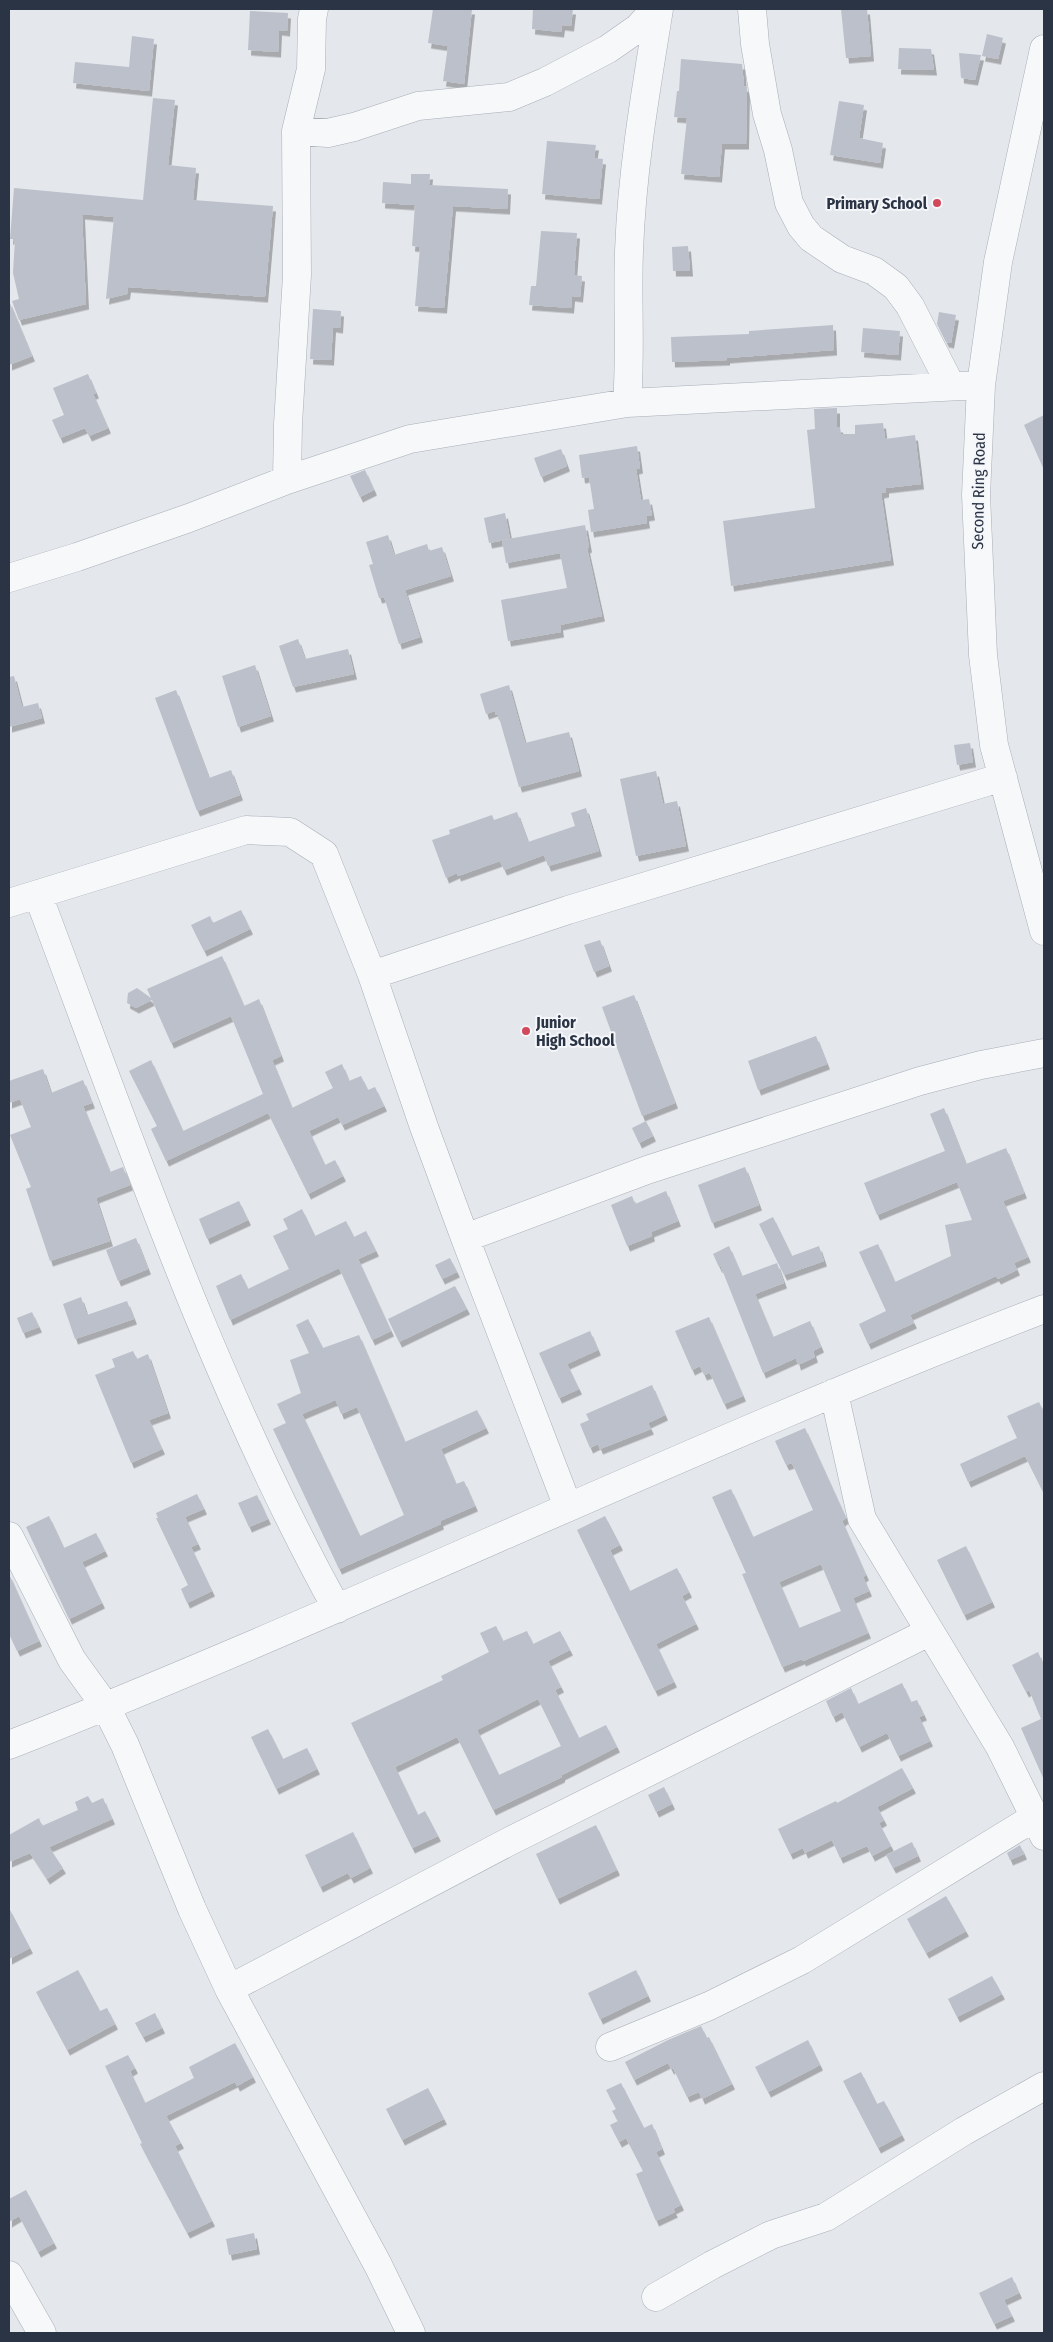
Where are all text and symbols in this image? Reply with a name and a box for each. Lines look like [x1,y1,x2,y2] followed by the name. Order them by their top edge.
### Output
[827,194,928,213] place label: Primary School
[931,197,943,209] marker: Primary School
[968,432,989,550] street label: Second Ring Road
[535,1013,615,1050] place label: Junior High School
[520,1025,532,1037] marker: Junior High School

